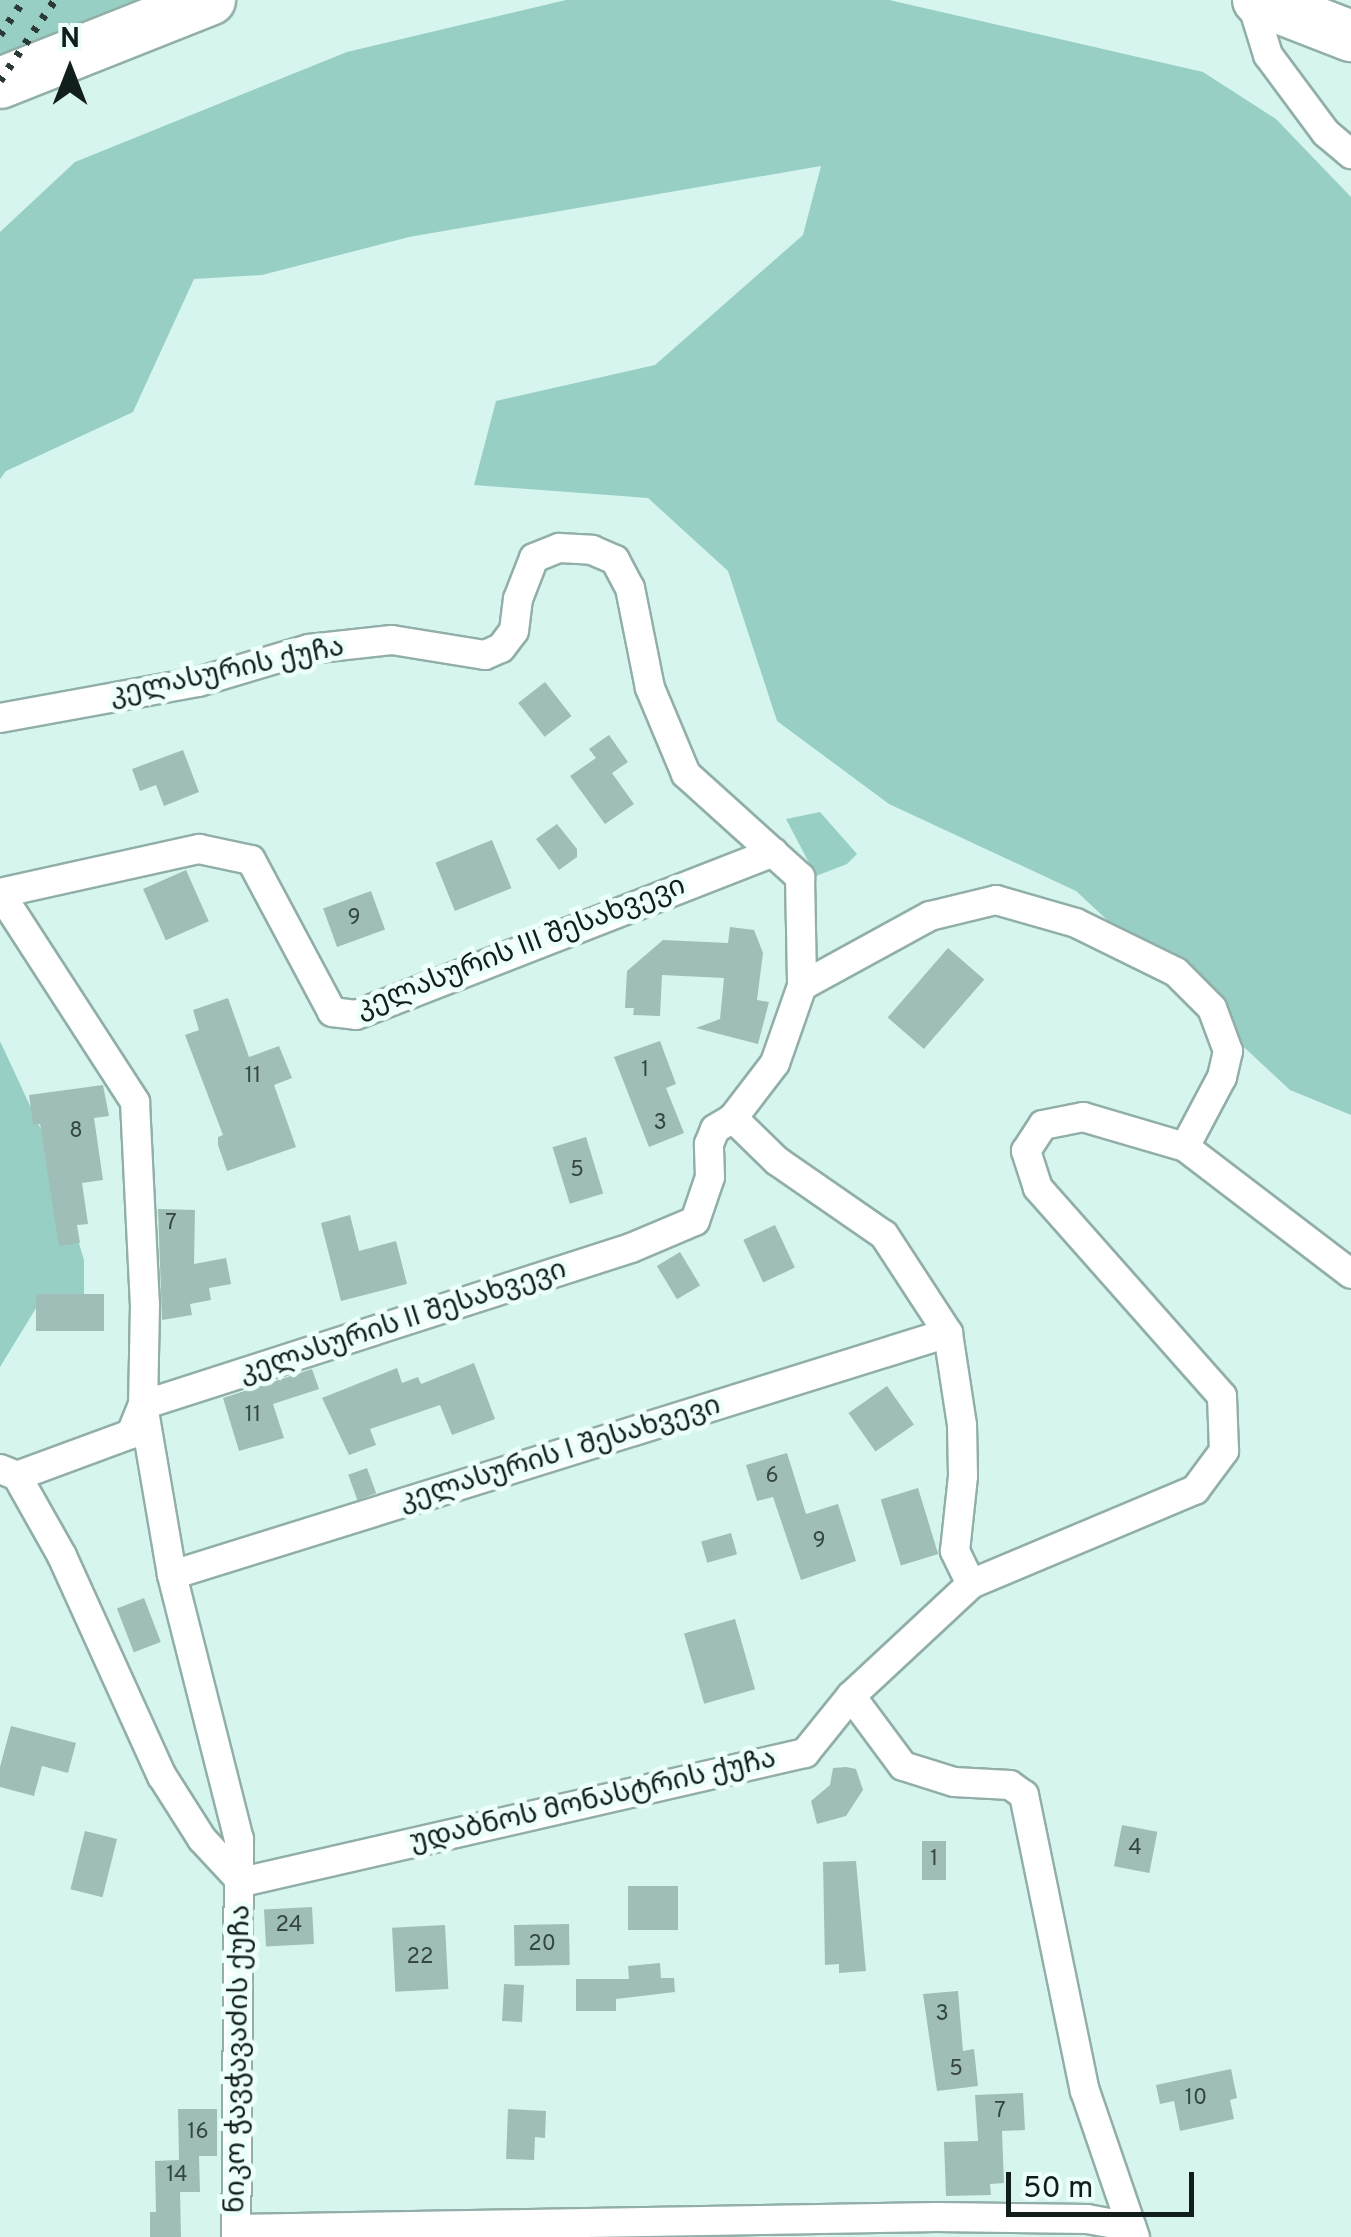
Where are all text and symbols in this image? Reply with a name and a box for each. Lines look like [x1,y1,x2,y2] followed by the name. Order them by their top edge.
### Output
[20,20,120,120] north arrow
[60,22,80,58] text: N
[107,631,347,713] street label: კელასურის ქუჩა
[352,870,690,1026] street label: კელასურის III შესახვევი
[347,906,361,932] house number: 9
[641,1058,649,1084] house number: 1
[245,1064,261,1090] house number: 11
[653,1111,667,1137] house number: 3
[69,1119,83,1145] house number: 8
[570,1158,584,1184] house number: 5
[165,1211,177,1237] house number: 7
[235,1253,571,1391] street label: კელასურის II შესახვევი
[395,1389,725,1519] street label: კელასურის I შესახვევი
[245,1403,261,1429] house number: 11
[765,1464,779,1490] house number: 6
[812,1529,826,1555] house number: 9
[407,1743,779,1859] street label: უდაბნოს მონასტრის ქუჩა
[1128,1836,1142,1862] house number: 4
[930,1847,938,1873] house number: 1
[220,1904,258,2214] street label: ნიკო ჭავჭავაძის ქუჩა
[276,1913,302,1939] house number: 24
[528,1932,556,1958] house number: 20
[407,1945,433,1971] house number: 22
[935,2002,949,2028] house number: 3
[949,2057,963,2083] house number: 5
[1185,2086,1207,2112] house number: 10
[994,2099,1006,2125] house number: 7
[187,2120,209,2146] house number: 16
[1011,2152,1198,2214] scale bar
[166,2163,188,2189] house number: 14
[1023,2171,1093,2208] text: 50 m

